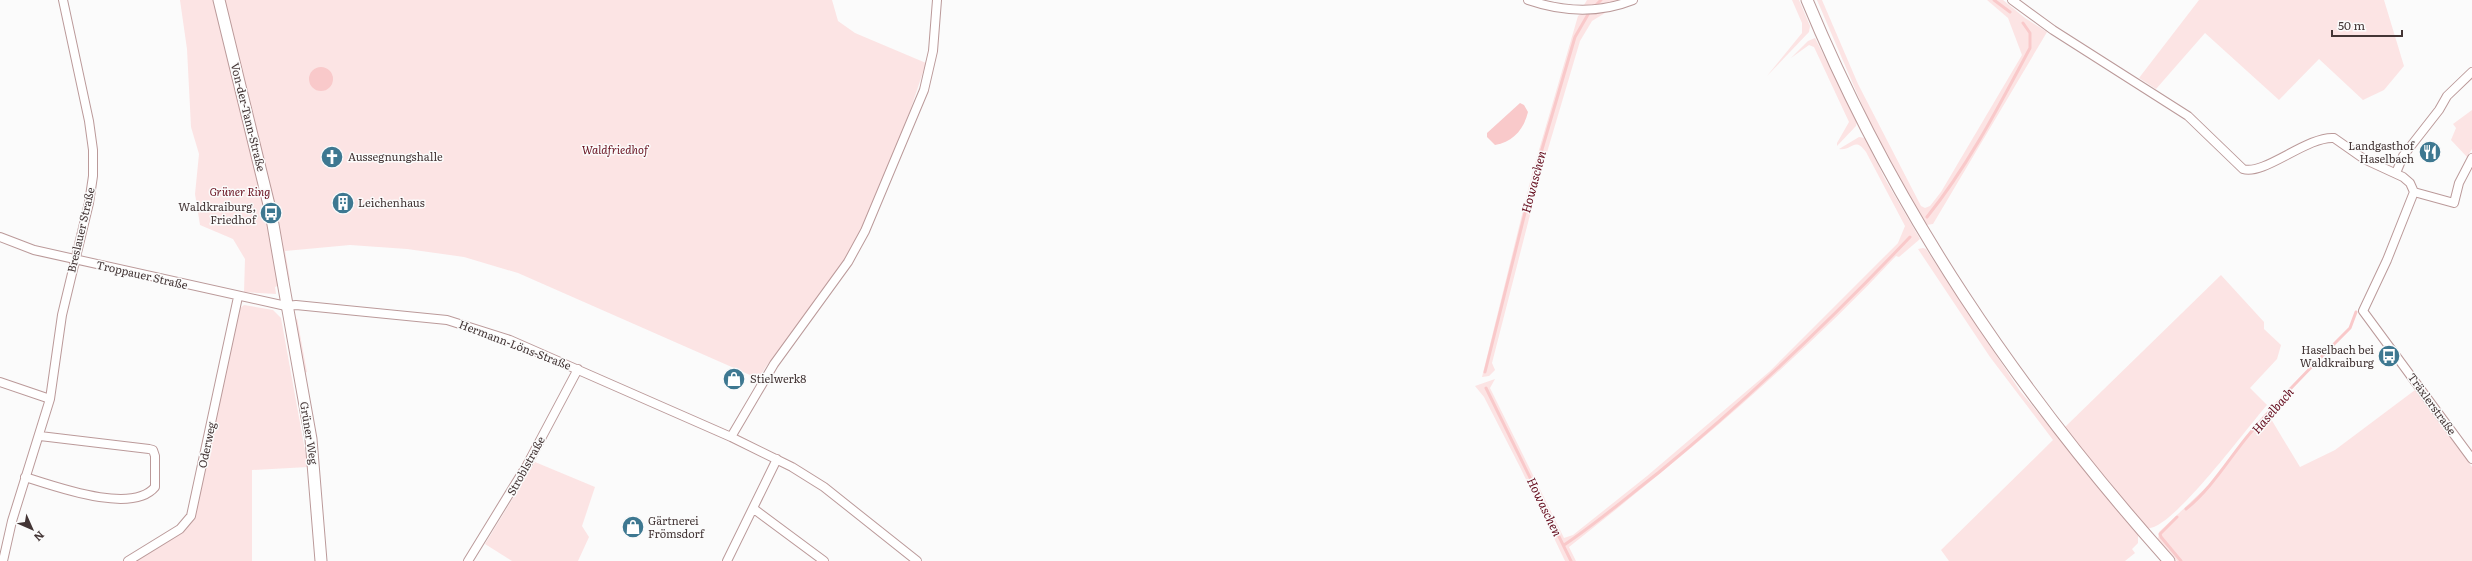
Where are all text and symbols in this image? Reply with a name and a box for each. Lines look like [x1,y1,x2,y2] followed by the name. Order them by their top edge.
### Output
[2332,12,2402,38] scale bar
[2338,16,2365,34] text: 50 m
[228,61,270,173] street label: Von-der-Tann-Straße
[2348,137,2415,166] place label: Landgasthof Haselbach
[2417,139,2443,165] restaurant icon: Landgasthof Haselbach
[582,141,650,157] park label: Waldfriedhof
[319,144,345,170] church icon: Aussegnungshalle
[348,148,443,164] place label: Aussegnungshalle
[1516,149,1550,215] water label: Howaschen
[210,183,270,199] park label: Grüner Ring
[62,185,98,274] street label: Breslauer Straße
[330,190,356,216] building icon: Leichenhaus
[358,194,425,210] place label: Leichenhaus
[178,198,257,227] place label: Waldkraiburg, Friedhof
[258,200,284,226] bus stop icon: Waldkraiburg, Friedhof
[95,256,190,292] street label: Troppauer Straße
[457,315,574,373] street label: Hermann-Löns-Straße
[2300,341,2375,370] place label: Haselbach bei Waldkraiburg
[2376,343,2402,369] bus stop icon: Haselbach bei Waldkraiburg
[721,366,747,392] shop icon: Stielwerk8
[2405,369,2461,438] street label: Träxlerstraße
[750,370,806,386] place label: Stielwerk8
[2247,383,2297,437] water label: Haselbach
[297,400,323,466] street label: Grüner Weg
[193,419,219,469] street label: Oderweg
[502,433,548,498] street label: Stroblstraße
[1523,474,1567,539] water label: Howaschen
[12,509,52,549] north arrow
[648,512,705,541] place label: Gärtnerei Frömsdorf
[620,514,646,540] shop icon: Gärtnerei Frömsdorf
[31,528,49,546] text: N

